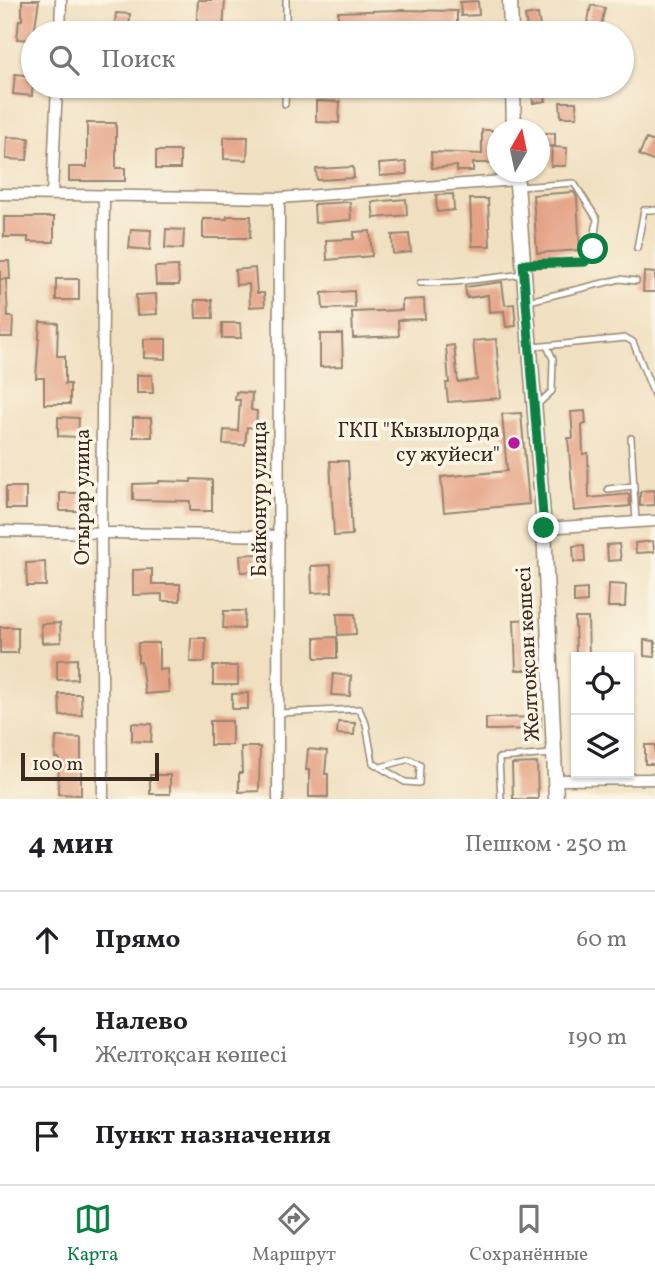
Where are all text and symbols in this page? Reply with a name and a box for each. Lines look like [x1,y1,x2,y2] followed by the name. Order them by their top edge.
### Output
[21,21,634,98] search box
[45,41,83,79] icon: search
[101,42,175,78] text: Поиск
[487,119,550,182] north arrow
[577,233,608,264] route start
[338,417,500,470] place label: ГКП "Кызылорда су жуйеси"
[246,421,275,577] street label: Байконур улица
[69,429,98,565] street label: Отырар улица
[506,435,522,451] marker: ГКП "Кызылорда су жуйеси"
[528,512,559,543] route end
[510,566,548,742] street label: Желтоқсан көшесі
[571,652,634,778] map controls
[571,652,634,715] button: locate
[571,715,634,778] button: layers
[21,750,159,782] scale bar
[32,752,83,778] text: 100 m
[28,824,113,866] text: 4 мин
[465,829,627,861] text: Пешком · 250 m
[28,921,66,959] icon: ahead
[95,922,180,958] text: Прямо
[577,924,627,956] text: 60 m
[95,1004,188,1040] text: Налево
[28,1019,66,1057] icon: left
[567,1022,627,1054] text: 190 m
[95,1040,287,1072] text: Желтоқсан көшесі
[28,1117,66,1155] icon: arrive
[95,1118,331,1154] text: Пункт назначения
[67,1200,118,1268] tab: Карта
[252,1200,336,1268] tab: Маршрут
[470,1200,588,1268] tab: Сохранённые

